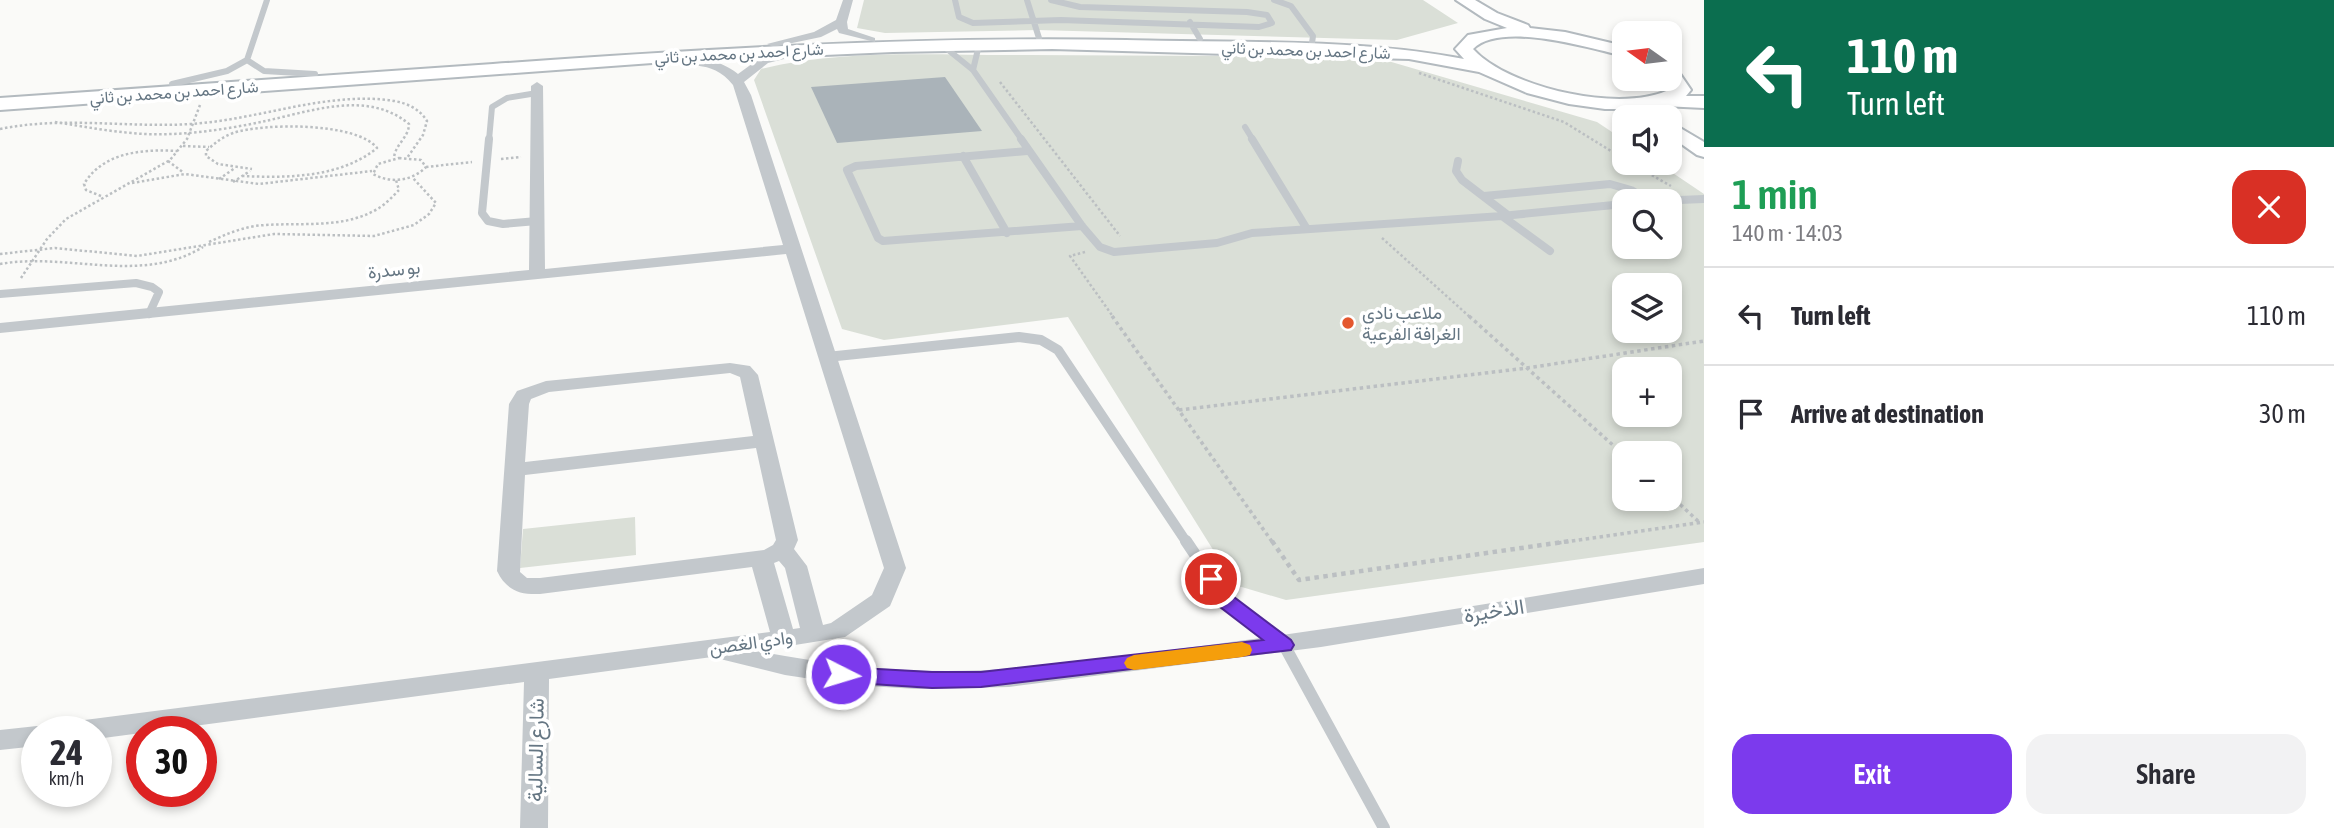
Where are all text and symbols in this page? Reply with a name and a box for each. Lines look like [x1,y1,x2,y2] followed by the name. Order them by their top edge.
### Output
[1612,21,1682,91] north arrow
[1612,21,1682,511] map controls
[1847,27,1958,83] text: 110 m
[1732,28,1823,119] icon: left
[1221,38,1391,67] street label: شارع احمد بن محمد بن ثاني
[654,40,824,71] street label: شارع احمد بن محمد بن ثاني
[89,77,259,112] street label: شارع احمد بن محمد بن ثاني
[1847,85,1945,122] text: Turn left
[1612,105,1682,175] button: sound
[1732,170,1818,218] text: 1 min
[2232,170,2306,244] button: close
[1612,189,1682,259] button: search
[1732,220,1843,246] text: 140 m · 14:03
[367,256,421,284] street label: بو سدرة
[1612,273,1682,343] button: layers
[1732,297,1770,335] icon: left
[1791,301,1871,331] text: Turn left
[2247,301,2306,331] text: 110 m
[1362,302,1461,345] place label: ملاعب نادي الغرافة الفرعية
[1340,315,1356,331] marker: ملاعب نادي الغرافة الفرعية
[1612,357,1682,427] button: +
[1732,395,1770,433] icon: arrive
[1791,399,1984,429] text: Arrive at destination
[2259,399,2306,429] text: 30 m
[1612,441,1682,511] button: −
[1181,549,1241,609] pin
[1192,560,1230,598] icon: arrive
[1462,593,1526,629] street label: الذخيرة
[708,626,795,664] street label: وادي الغصن
[804,637,878,711] position arrow
[522,698,551,802] street label: شارع السالية
[126,716,217,807] speed limit sign: 30
[50,732,83,772] text: 24
[1732,734,2012,814] button: Exit
[2026,734,2306,814] button: Share
[49,768,84,789] text: km/h

